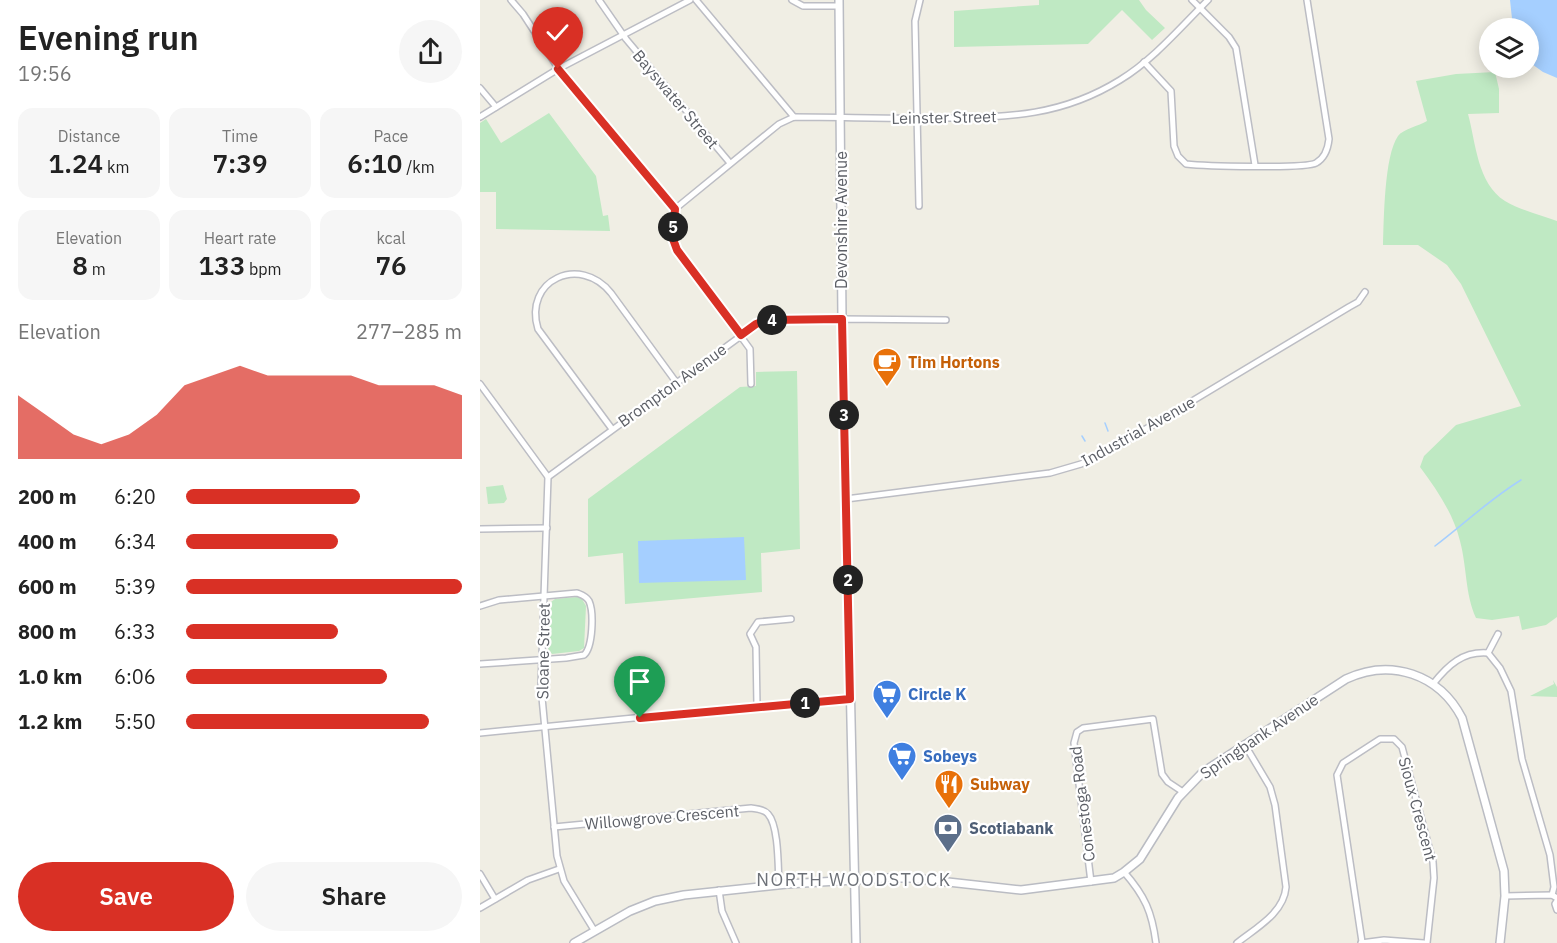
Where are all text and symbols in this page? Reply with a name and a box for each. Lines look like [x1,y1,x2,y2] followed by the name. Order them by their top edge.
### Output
[532,7,583,69] pin
[18,16,199,59] text: Evening run
[541,16,574,49] icon: check
[1479,18,1539,78] map controls
[1479,18,1539,78] button: layers
[399,20,462,83] button: share
[629,45,723,153] street label: Bayswater Street
[18,60,72,87] text: 19:56
[891,106,997,128] street label: Leinster Street
[58,126,120,146] text: Distance
[222,126,258,146] text: Time
[374,126,408,146] text: Pace
[49,146,103,180] text: 1.24
[212,146,268,180] text: 7:39
[347,146,402,180] text: 6:10
[831,151,851,289] street label: Devonshire Avenue
[103,157,129,177] text: km
[402,157,435,177] text: /km
[658,212,688,242] pin: 5
[668,217,678,237] text: 5
[56,228,122,248] text: Elevation
[204,228,276,248] text: Heart rate
[376,228,406,248] text: kcal
[72,248,88,282] text: 8
[198,248,245,282] text: 133
[375,248,407,282] text: 76
[88,259,106,279] text: m
[245,259,282,279] text: bpm
[757,305,787,335] pin: 4
[767,310,777,330] text: 4
[18,318,101,345] text: Elevation
[356,318,462,345] text: 277–285 m
[614,339,730,431] street label: Brompton Avenue
[871,346,903,388] cafe icon: Tim Hortons
[908,352,1000,372] place label: Tim Hortons
[1078,391,1199,471] street label: Industrial Avenue
[829,400,859,430] pin: 3
[839,405,849,425] text: 3
[18,483,77,510] text: 200 m
[114,483,156,510] text: 6:20
[18,528,77,555] text: 400 m
[114,528,156,555] text: 6:34
[833,565,863,595] pin: 2
[843,570,853,590] text: 2
[18,573,77,600] text: 600 m
[114,573,156,600] text: 5:39
[532,602,554,700] street label: Sloane Street
[18,618,77,645] text: 800 m
[114,618,156,645] text: 6:33
[614,656,665,718] pin
[18,663,82,690] text: 1.0 km
[114,663,156,690] text: 6:06
[623,665,656,698] icon: arrive
[871,678,903,720] supermarket icon: Circle K
[908,684,966,704] place label: Circle K
[790,688,820,718] pin: 1
[1196,689,1322,783] street label: Springbank Avenue
[800,693,810,713] text: 1
[18,708,82,735] text: 1.2 km
[114,708,156,735] text: 5:50
[886,740,918,782] supermarket icon: Sobeys
[1065,745,1099,863] street label: Conestoga Road
[923,746,977,766] place label: Sobeys
[1394,755,1442,863] street label: Sioux Crescent
[933,768,965,810] restaurant icon: Subway
[970,774,1030,794] place label: Subway
[584,800,740,834] street label: Willowgrove Crescent
[932,812,964,854] bank icon: Scotiabank
[969,818,1054,838] place label: Scotiabank
[18,862,234,931] button: Save
[246,862,462,931] button: Share
[756,868,952,891] district label: NORTH WOODSTOCK

